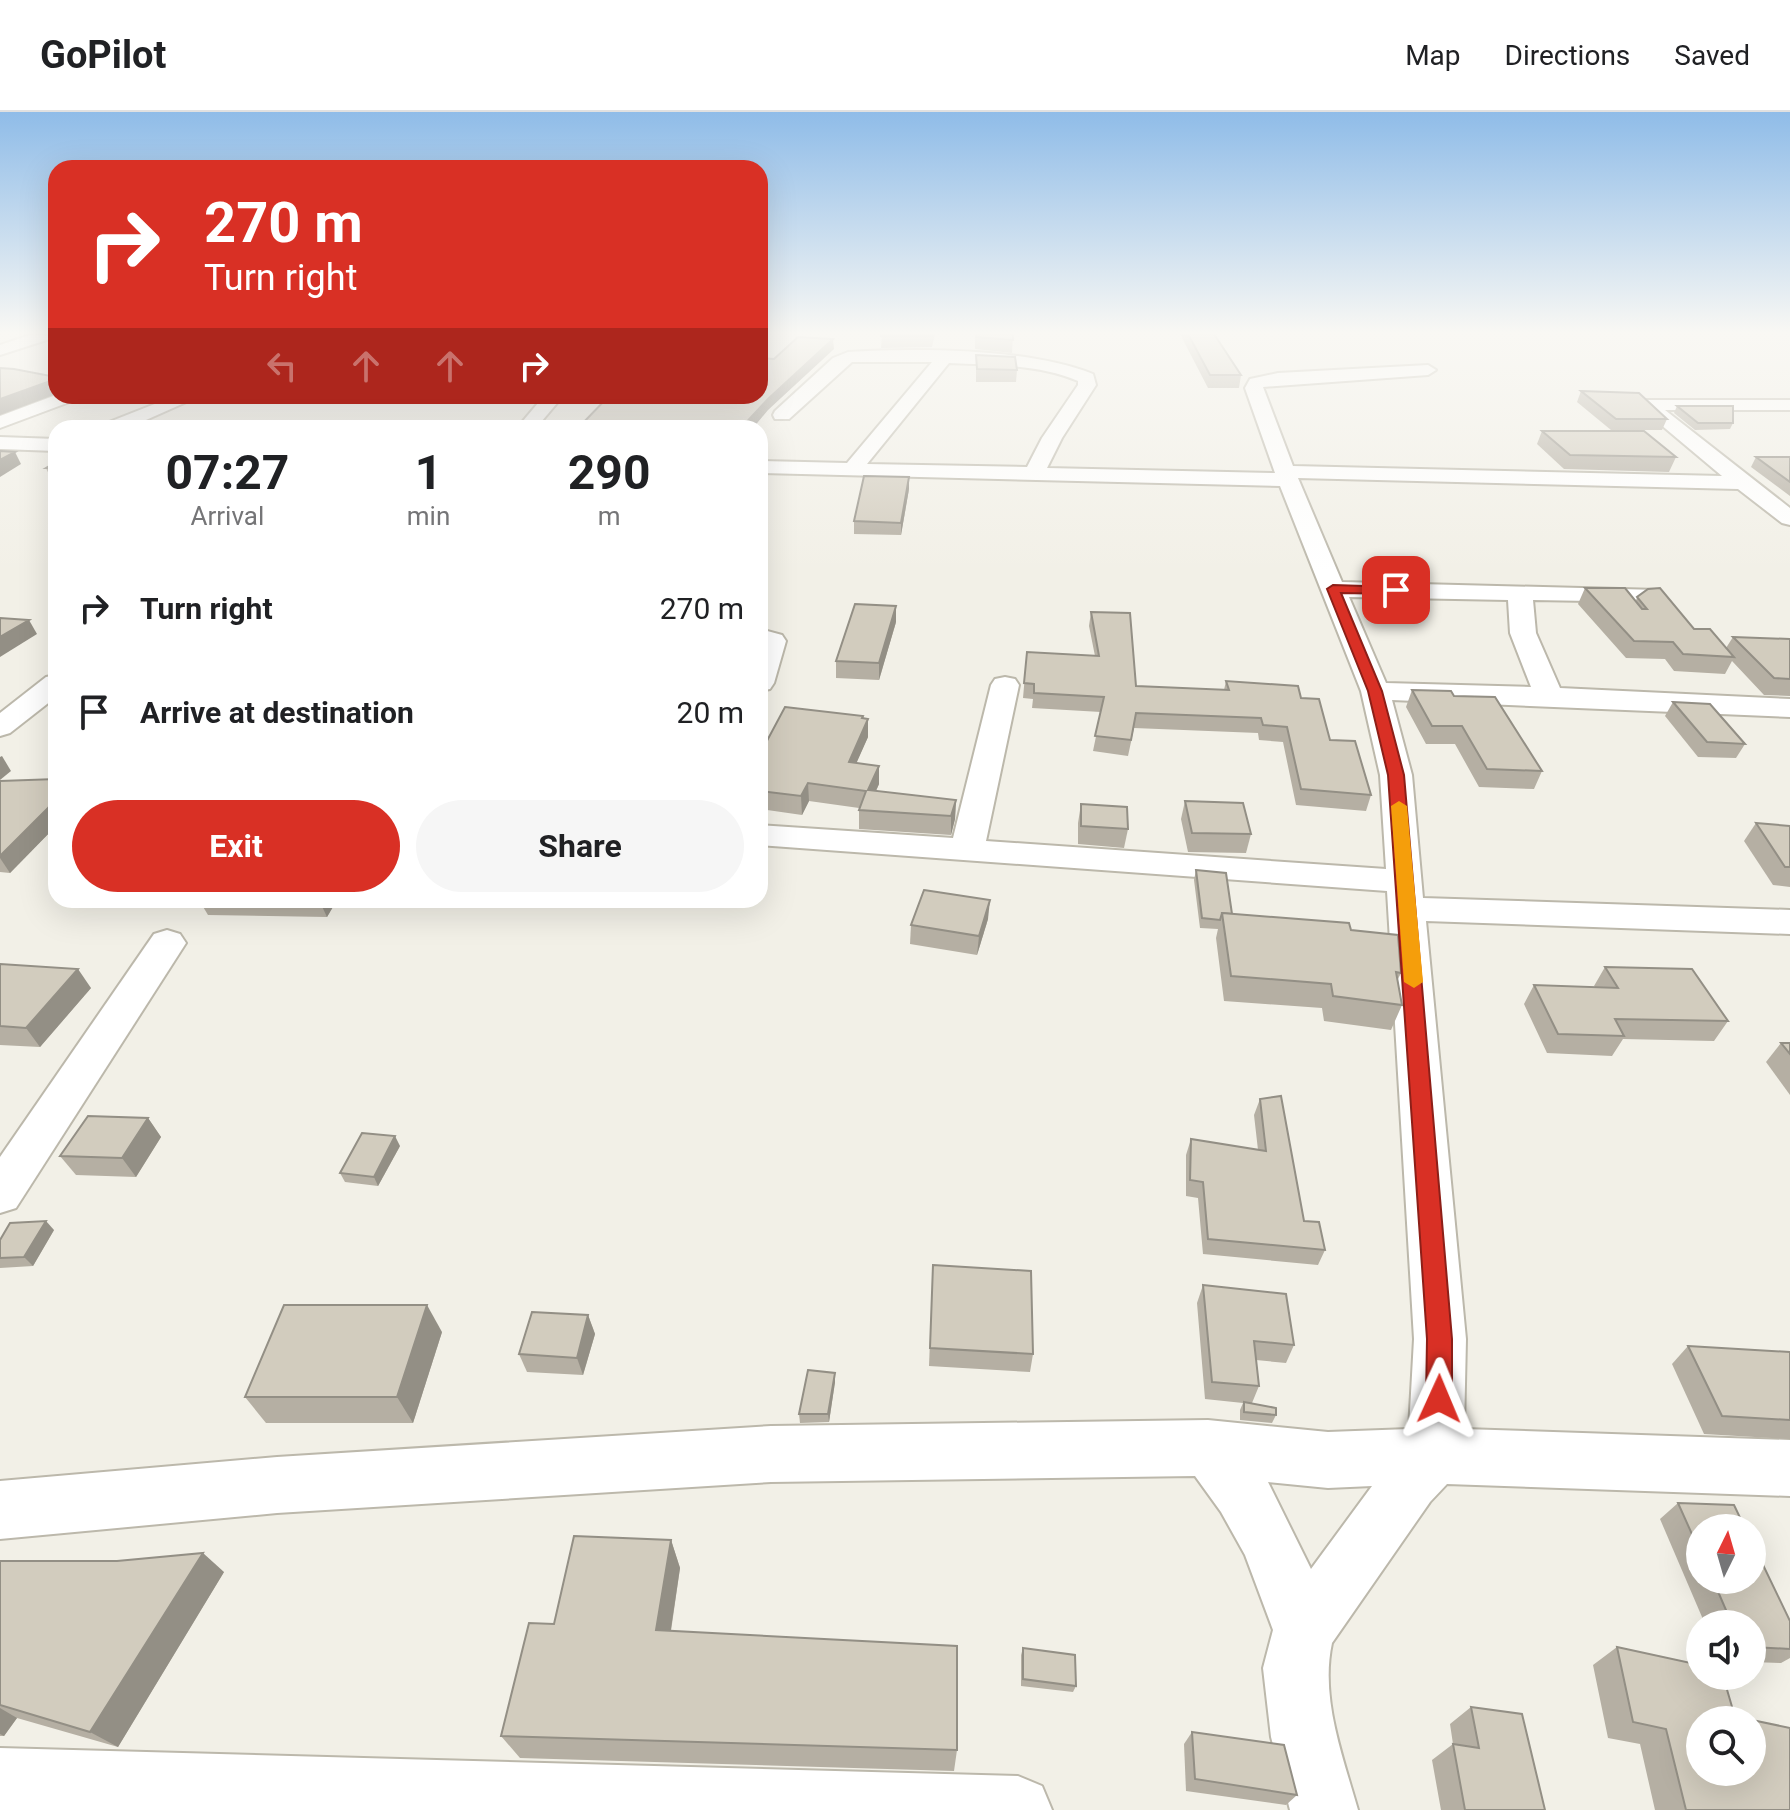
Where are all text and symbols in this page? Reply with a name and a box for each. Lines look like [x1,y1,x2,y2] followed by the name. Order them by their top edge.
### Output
[40,33,166,77] text: GoPilot
[1405,39,1461,72] text: Map
[1505,39,1630,72] text: Directions
[1674,39,1750,72] text: Saved
[204,190,363,256] text: 270 m
[72,192,176,296] icon: right
[204,257,357,299] text: Turn right
[260,344,304,388] icon: left
[344,344,388,388] icon: ahead
[428,344,472,388] icon: ahead
[512,344,556,388] icon: right
[166,444,289,501] text: 07:27
[415,444,442,501] text: 1
[568,444,650,501] text: 290
[191,501,264,531] text: Arrival
[407,501,450,531] text: min
[598,501,621,531] text: m
[1362,556,1430,624] pin
[1374,568,1418,612] icon: arrive
[72,586,116,630] icon: right
[140,591,273,626] text: Turn right
[660,591,744,626] text: 270 m
[72,690,116,734] icon: arrive
[140,695,414,730] text: Arrive at destination
[677,695,744,730] text: 20 m
[72,800,400,892] button: Exit
[416,800,744,892] button: Share
[1397,1357,1481,1441] position arrow
[1686,1514,1766,1594] north arrow
[1686,1514,1766,1786] map controls
[1686,1610,1766,1690] button: sound
[1686,1706,1766,1786] button: search

